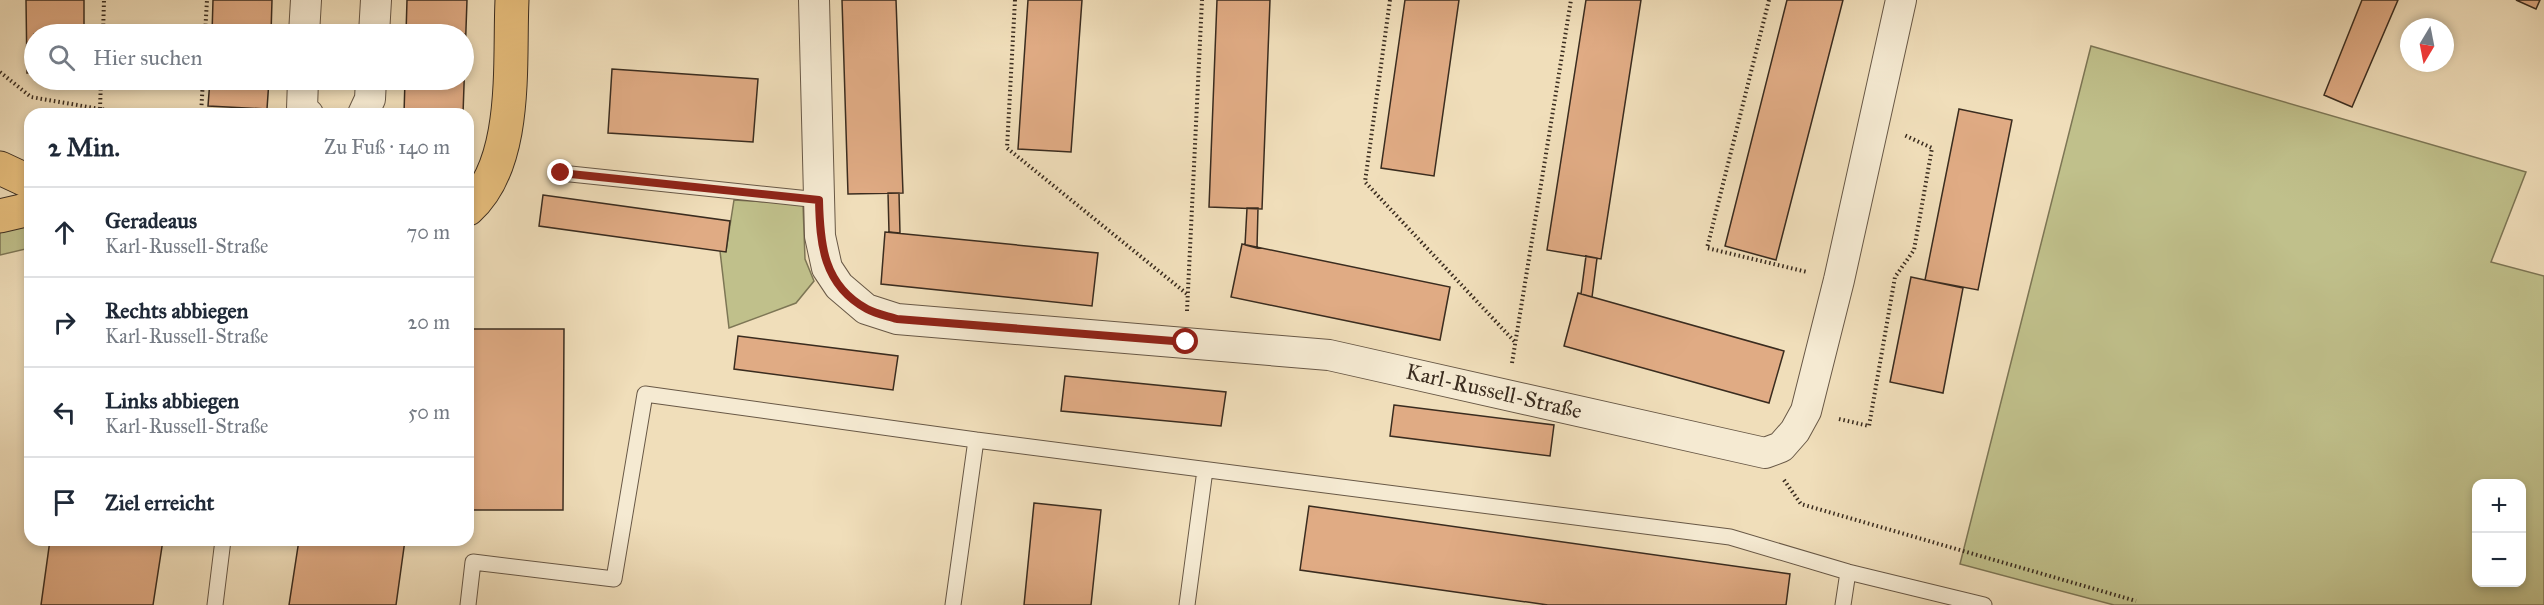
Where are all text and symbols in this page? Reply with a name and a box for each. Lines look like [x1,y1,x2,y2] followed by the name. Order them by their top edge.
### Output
[2400,18,2454,72] north arrow
[24,24,474,90] search box
[45,41,78,74] icon: search
[93,44,202,71] text: Hier suchen
[48,131,120,163] text: 2 Min.
[324,135,450,159] text: Zu Fuß · 140 m
[547,159,573,185] route end
[105,207,197,234] text: Geradeaus
[48,216,81,249] icon: ahead
[407,220,450,244] text: 70 m
[105,234,268,258] text: Karl-Russell-Straße
[105,297,248,324] text: Rechts abbiegen
[48,306,81,339] icon: right
[407,310,450,334] text: 20 m
[105,324,268,348] text: Karl-Russell-Straße
[1172,328,1198,354] route start
[1403,358,1585,424] street label: Karl-Russell-Straße
[105,387,239,414] text: Links abbiegen
[48,396,81,429] icon: left
[408,400,450,424] text: 50 m
[105,414,268,438] text: Karl-Russell-Straße
[2472,479,2526,587] map controls
[2472,479,2526,533] button: +
[48,486,81,519] icon: arrive
[105,489,214,516] text: Ziel erreicht
[2472,533,2526,587] button: −

